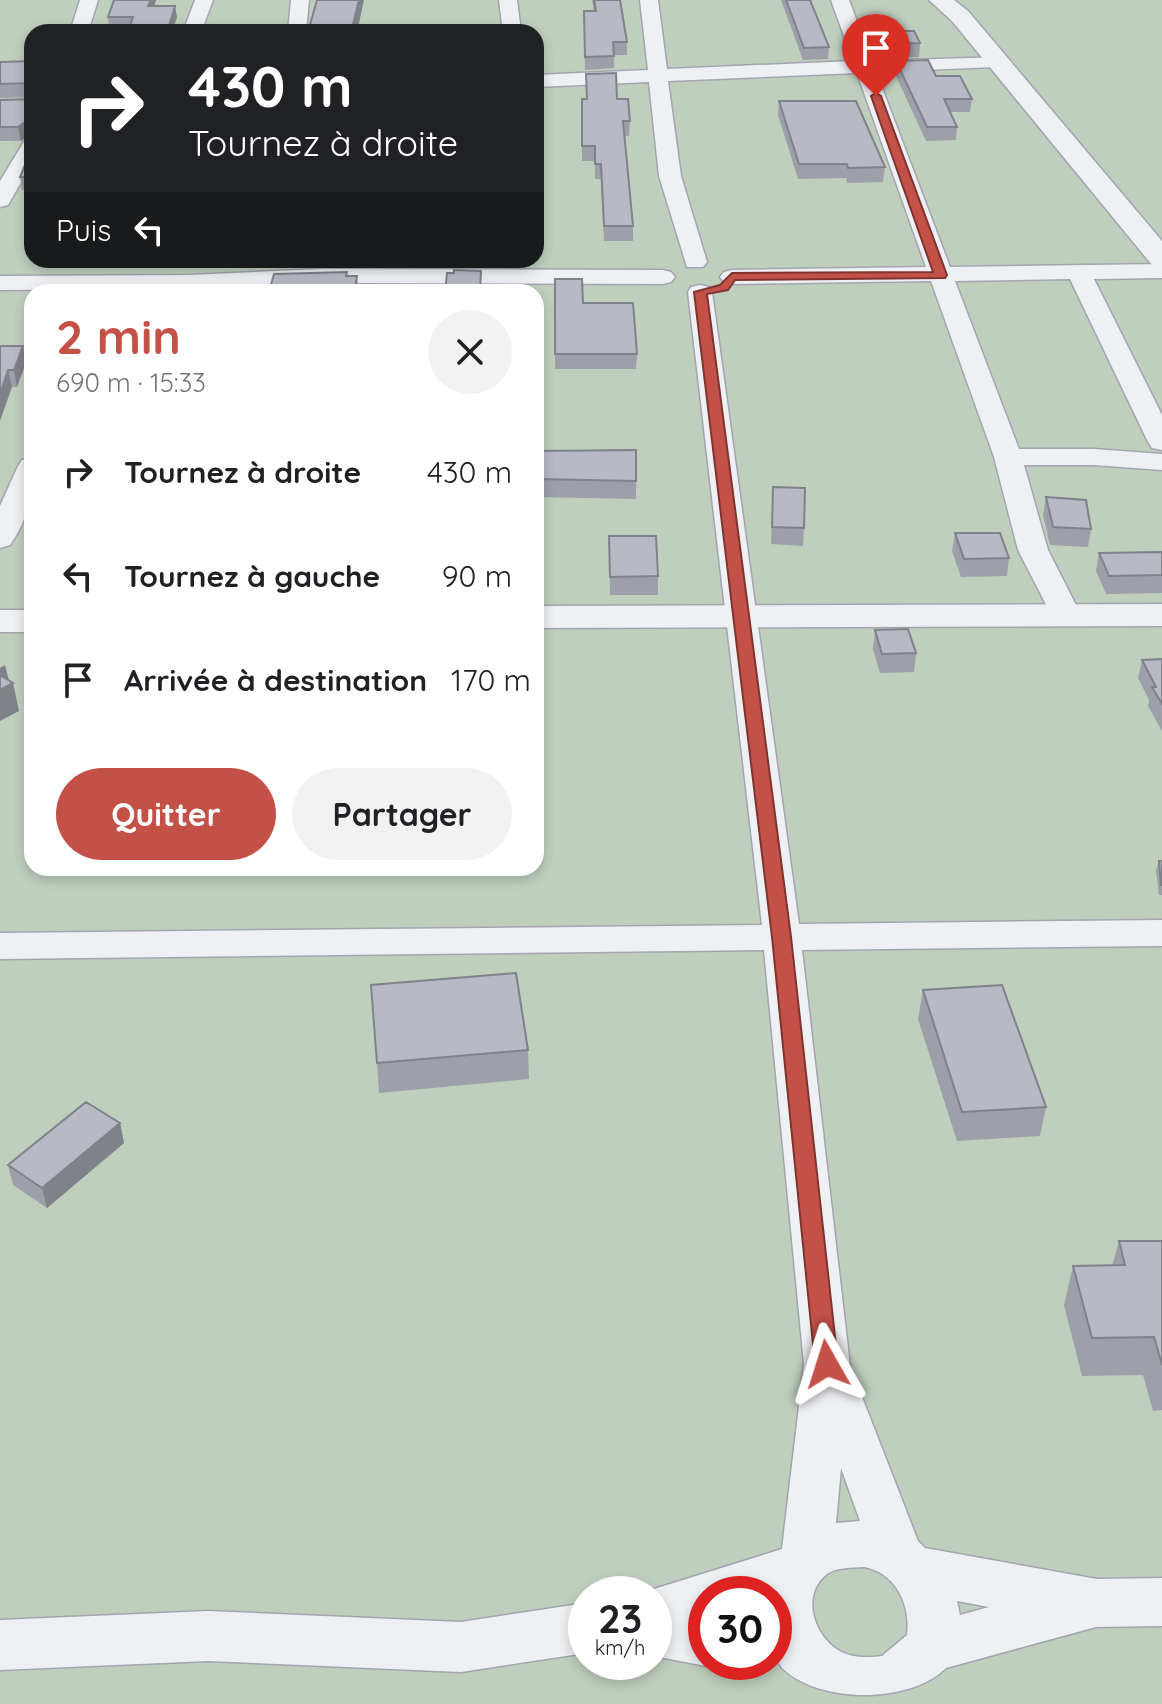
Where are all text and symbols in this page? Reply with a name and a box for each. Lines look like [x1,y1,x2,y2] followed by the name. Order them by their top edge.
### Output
[842,14.0,910,96] pin
[854,26,898,70] icon: arrive
[188,51,353,121] text: 430 m
[56,56,160,160] icon: right
[188,120,458,165] text: Tournez à droite
[127,208,171,252] icon: left
[56,211,111,249] text: Puis
[56,306,181,366] text: 2 min
[428,310,512,394] button: close
[56,366,206,399] text: 690 m · 15:33
[56,450,100,494] icon: right
[124,453,361,491] text: Tournez à droite
[427,453,512,491] text: 430 m
[56,554,100,598] icon: left
[124,557,380,595] text: Tournez à gauche
[442,557,512,595] text: 90 m
[56,658,100,702] icon: arrive
[124,661,427,699] text: Arrivée à destination
[451,661,531,699] text: 170 m
[56,768,276,860] button: Quitter
[292,768,512,860] button: Partager
[785,1322,869,1406] position arrow
[688,1576,792,1680] speed limit sign: 30
[598,1593,642,1643] text: 23
[595,1635,645,1660] text: km/h

